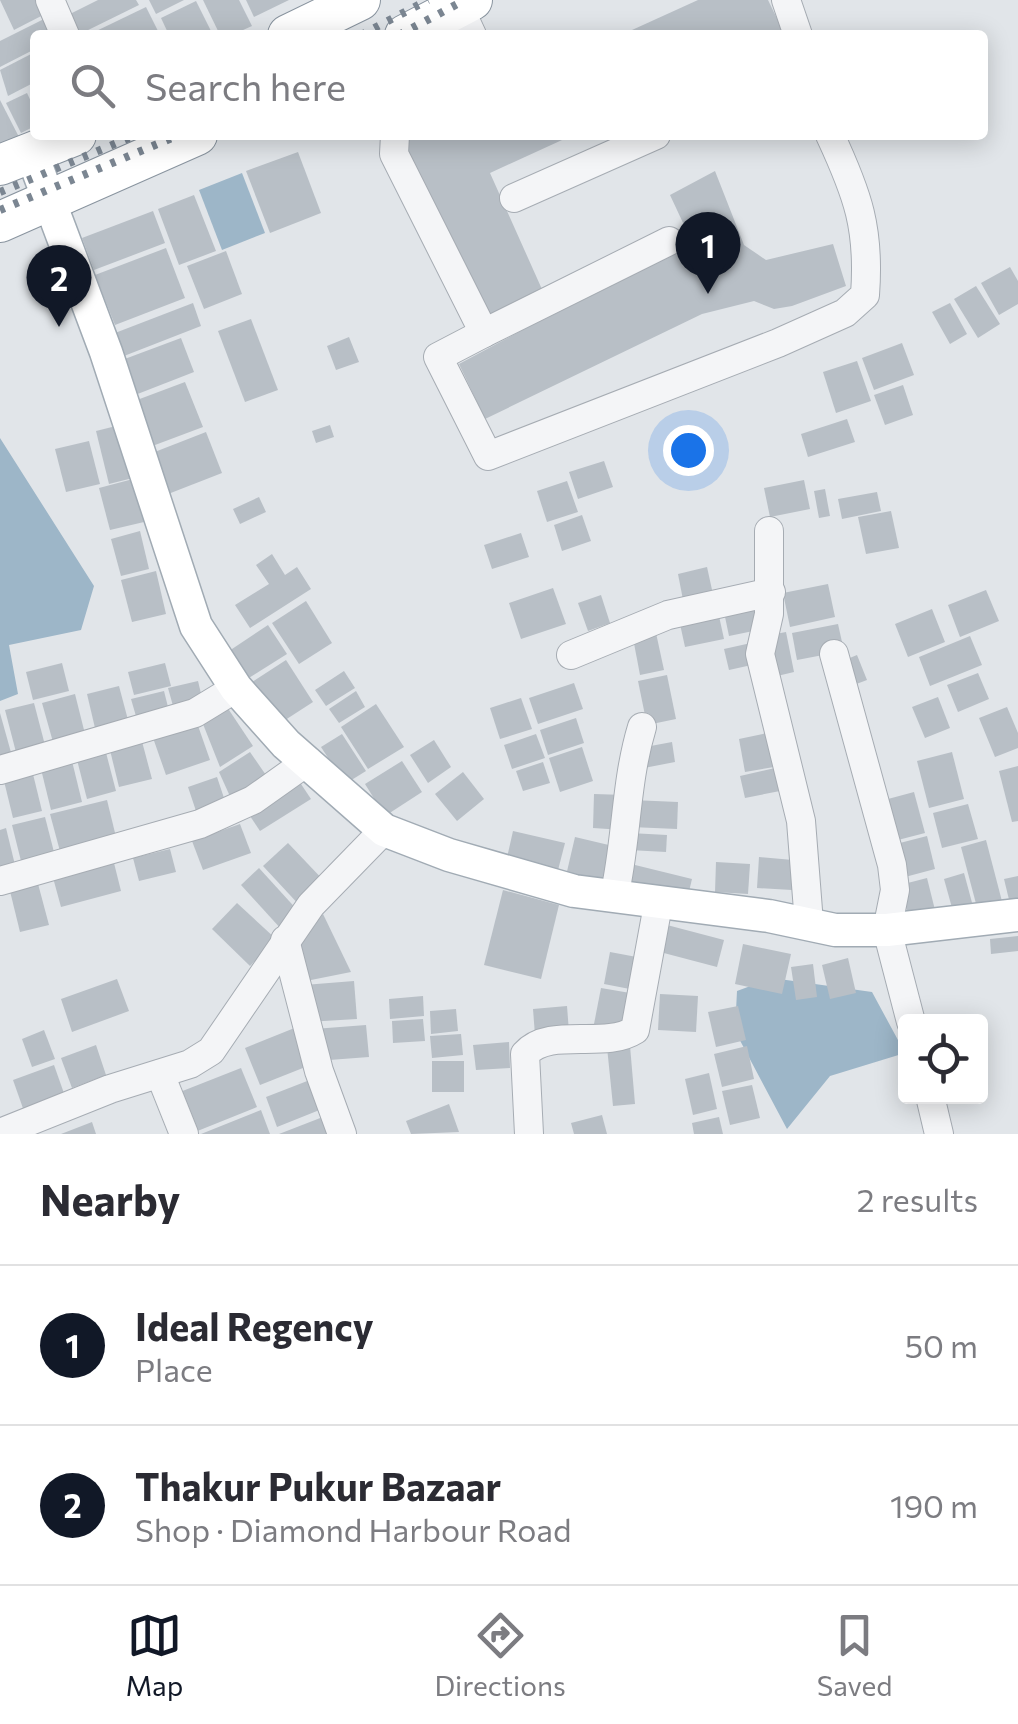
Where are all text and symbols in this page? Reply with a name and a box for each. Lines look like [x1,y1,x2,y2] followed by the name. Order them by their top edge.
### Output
[30,30,988,140] search box
[65,58,120,113] icon: search
[145,62,346,109] text: Search here
[676,212,740,294] pin: 1
[27,245,92,327] pin: 2
[663,425,714,476] your location
[898,1014,988,1104] map controls
[898,1014,988,1104] button: locate
[40,1173,180,1225] text: Nearby
[857,1179,978,1219] text: 2 results
[135,1302,374,1349] text: Ideal Regency
[65,1325,80,1365] text: 1
[905,1325,978,1365] text: 50 m
[135,1349,213,1389] text: Place
[135,1462,501,1509] text: Thakur Pukur Bazaar
[63,1485,82,1525] text: 2
[890,1485,978,1525] text: 190 m
[135,1509,572,1549] text: Shop · Diamond Harbour Road
[126,1608,183,1702] tab: Map
[434,1608,566,1702] tab: Directions
[817,1608,892,1702] tab: Saved

